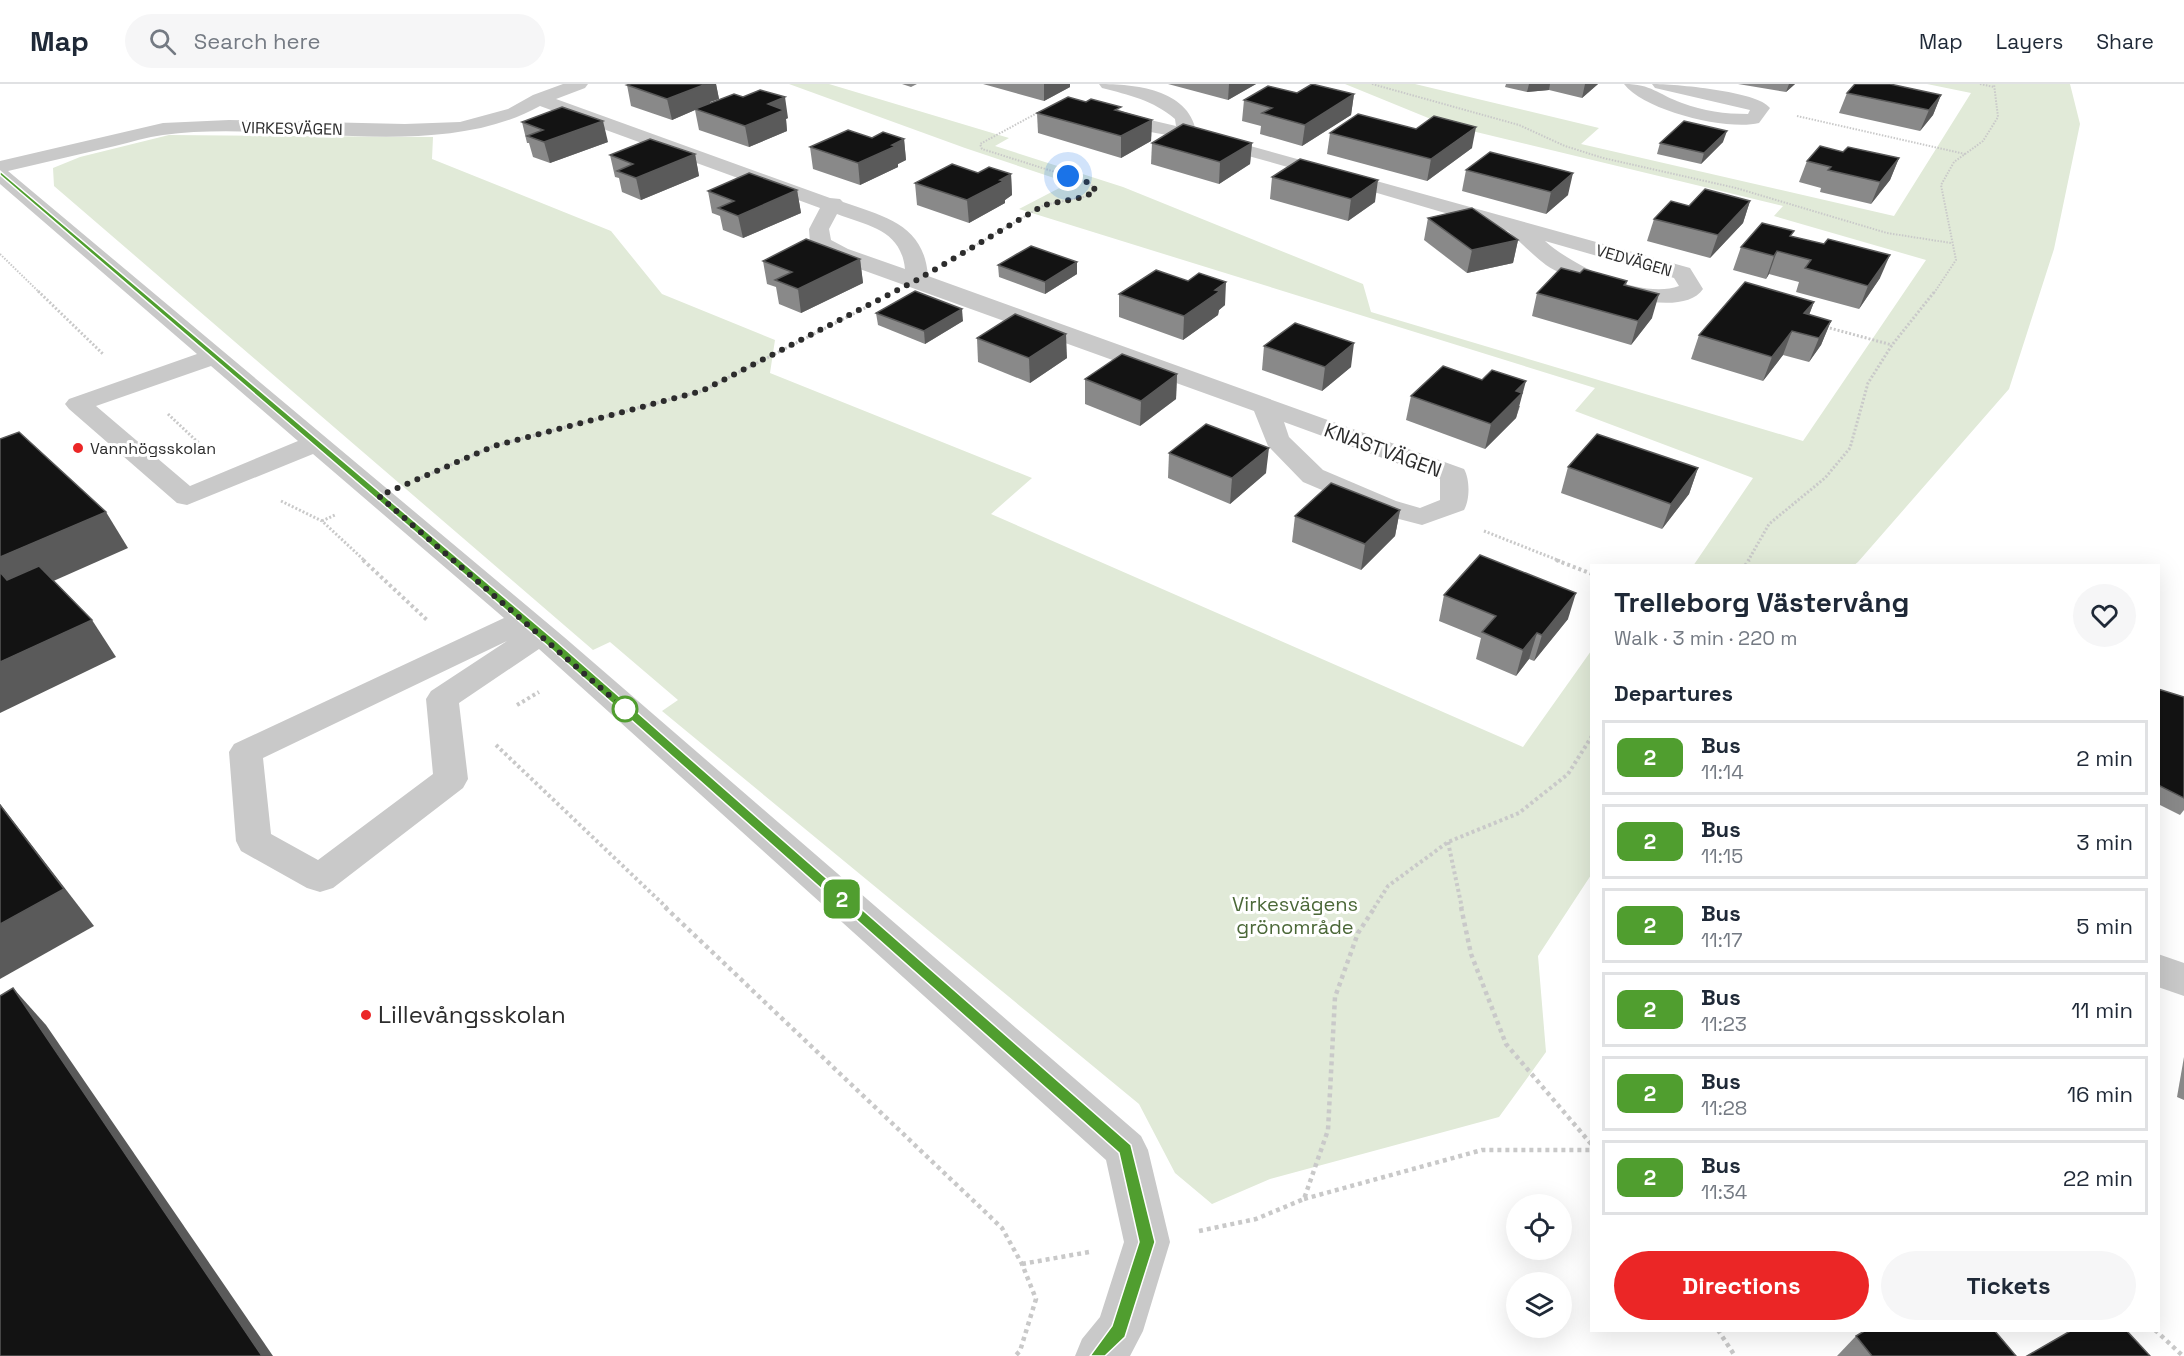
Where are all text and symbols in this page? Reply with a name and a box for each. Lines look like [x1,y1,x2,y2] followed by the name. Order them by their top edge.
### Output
[125,14,545,68] search box
[30,23,89,59] text: Map
[146,25,179,58] icon: search
[194,27,321,55] text: Search here
[1919,28,1963,55] text: Map
[1996,28,2063,55] text: Layers
[2096,28,2154,55] text: Share
[241,117,343,140] street label: VIRKESVÄGEN
[1053,161,1083,191] your location
[1593,240,1674,281] street label: VEDVÄGEN
[1321,417,1445,483] street label: KNASTVÄGEN
[90,438,216,459] place label: Vannhögsskolan
[71,441,85,455] marker: Vannhögsskolan
[1614,584,1909,620] text: Trelleborg Västervång
[2073,584,2136,647] button: heart
[1614,625,1797,651] text: Walk · 3 min · 220 m
[1614,679,1733,707] text: Departures
[612,696,638,722] unlabelled marker
[1701,731,1741,759] text: Bus
[1644,744,1656,771] text: 2
[2076,744,2133,772] text: 2 min
[1701,759,1744,785] text: 11:14
[1701,815,1741,843] text: Bus
[1644,828,1656,855] text: 2
[2076,828,2133,856] text: 3 min
[1701,843,1743,869] text: 11:15
[822,880,862,918] line badge: 2
[836,886,848,913] text: 2
[1232,891,1358,940] park label: Virkesvägens grönområde
[1701,899,1741,927] text: Bus
[1644,912,1656,939] text: 2
[2076,912,2133,940] text: 5 min
[1701,927,1742,953] text: 11:17
[1701,983,1741,1011] text: Bus
[1644,996,1656,1023] text: 2
[2071,996,2133,1024] text: 11 min
[378,999,566,1030] place label: Lillevångsskolan
[359,1008,373,1022] marker: Lillevångsskolan
[1701,1011,1747,1037] text: 11:23
[1701,1067,1741,1095] text: Bus
[1644,1080,1656,1107] text: 2
[2067,1080,2133,1108] text: 16 min
[1701,1095,1747,1121] text: 11:28
[1701,1151,1741,1179] text: Bus
[1644,1164,1656,1191] text: 2
[2063,1164,2133,1192] text: 22 min
[1701,1179,1747,1205] text: 11:34
[1506,1194,1572,1338] map controls
[1506,1194,1572,1260] button: locate
[1614,1251,1869,1320] button: Directions
[1881,1251,2136,1320] button: Tickets
[1506,1272,1572,1338] button: layers

